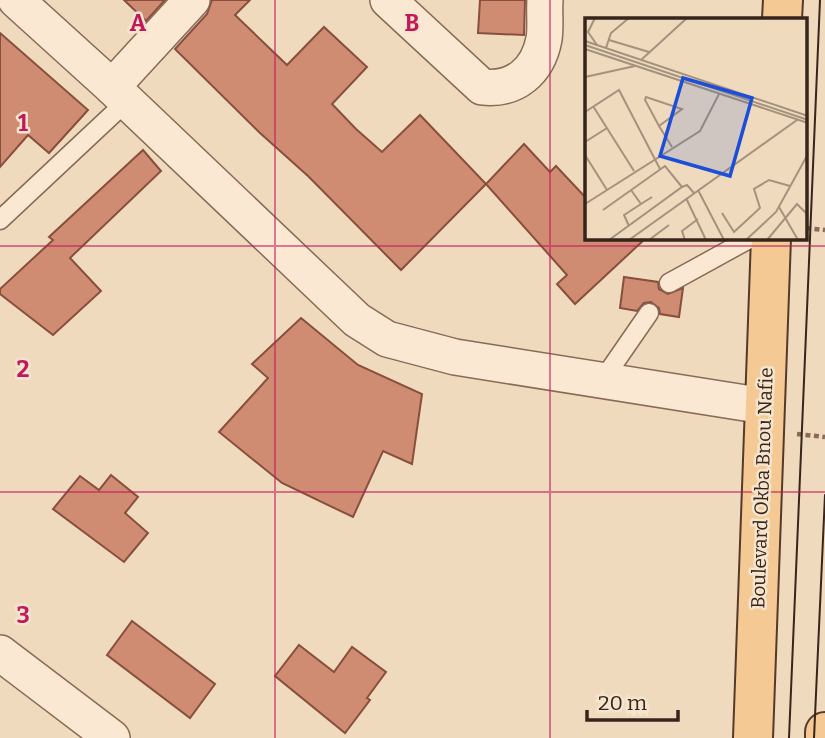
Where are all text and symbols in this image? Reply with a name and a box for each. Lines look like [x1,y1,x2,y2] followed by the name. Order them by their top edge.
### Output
[130,9,147,37] text: A
[405,9,419,37] text: B
[585,18,808,240] inset map
[18,109,28,137] text: 1
[17,355,30,383] text: 2
[746,367,778,609] street label: Boulevard Okba Bnou Nafie
[16,601,30,629] text: 3
[587,678,678,722] scale bar
[598,690,647,716] text: 20 m

